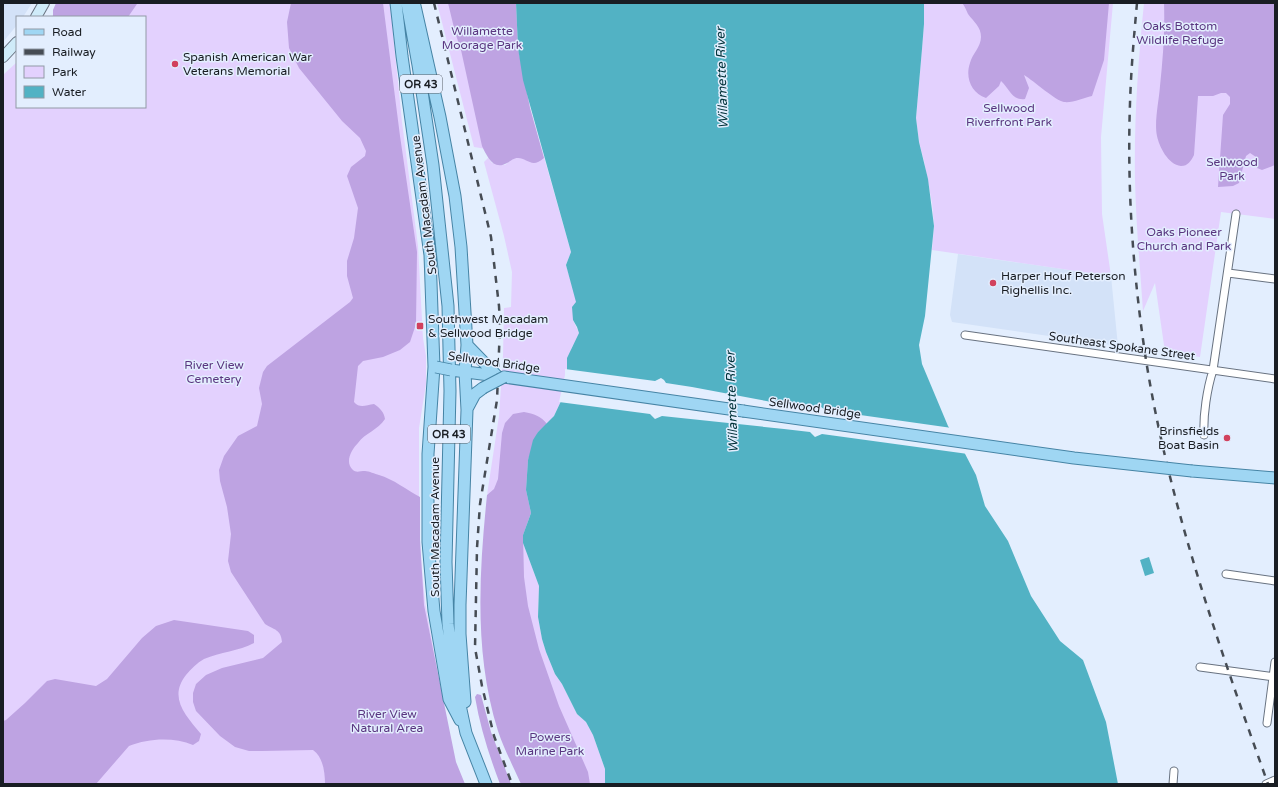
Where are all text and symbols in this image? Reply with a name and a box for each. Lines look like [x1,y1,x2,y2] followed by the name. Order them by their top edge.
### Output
[16,16,146,108] legend
[1136,19,1224,47] park label: Oaks Bottom Wildlife Refuge
[442,24,523,52] park label: Willamette Moorage Park
[52,25,82,39] text: Road
[712,25,732,129] water label: Willamette River
[52,45,96,59] text: Railway
[183,50,312,78] place label: Spanish American War Veterans Memorial
[170,59,180,69] marker: Spanish American War Veterans Memorial
[52,65,78,79] text: Park
[400,75,442,93] road number: OR 43
[52,85,87,99] text: Water
[966,101,1052,129] park label: Sellwood Riverfront Park
[409,135,439,275] street label: South Macadam Avenue
[1206,155,1258,183] park label: Sellwood Park
[1137,225,1232,253] park label: Oaks Pioneer Church and Park
[1001,269,1126,297] place label: Harper Houf Peterson Righellis Inc.
[988,278,998,288] marker: Harper Houf Peterson Righellis Inc.
[428,312,548,340] place label: Southwest Macadam & Sellwood Bridge
[415,321,425,331] marker: Southwest Macadam & Sellwood Bridge
[1048,329,1197,363] street label: Southeast Spokane Street
[447,349,541,375] street label: Sellwood Bridge
[722,349,742,453] water label: Willamette River
[184,358,244,386] park label: River View Cemetery
[768,395,862,421] street label: Sellwood Bridge
[1158,424,1219,452] place label: Brinsfields Boat Basin
[428,425,470,443] road number: OR 43
[1222,433,1232,443] marker: Brinsfields Boat Basin
[428,457,442,597] street label: South Macadam Avenue
[351,707,423,735] park label: River View Natural Area
[516,730,585,758] park label: Powers Marine Park

